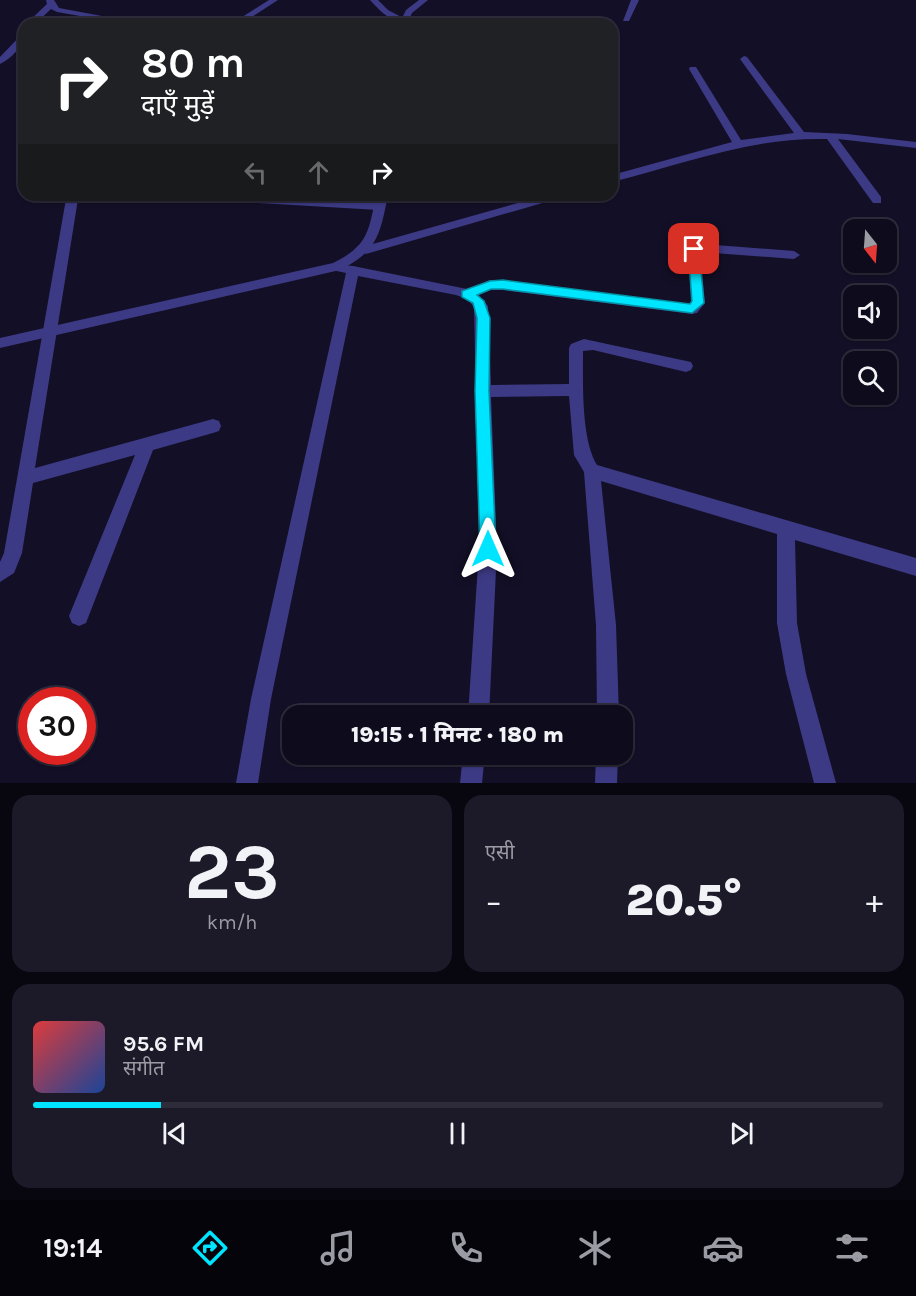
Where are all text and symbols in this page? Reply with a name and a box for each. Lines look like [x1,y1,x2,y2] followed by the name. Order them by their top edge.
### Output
[141,38,245,88] text: 80 m
[42,42,120,120] icon: right
[141,89,214,121] text: दाएँ मुड़ें
[239,156,272,189] icon: left
[302,156,335,189] icon: ahead
[365,156,398,189] icon: right
[843,219,897,273] north arrow
[843,219,897,405] map controls
[668,223,719,274] pin
[677,232,710,265] icon: arrive
[843,285,897,339] button: sound
[843,351,897,405] button: search
[456,517,520,581] position arrow
[18,687,96,765] speed limit sign: 30
[351,722,564,748] text: 19:15 · 1 मिनट · 180 m
[184,826,280,918] text: 23
[485,841,515,864] text: एसी
[626,874,742,926] text: 20.5°
[485,882,502,920] text: −
[866,882,883,920] text: +
[207,911,257,934] text: km/h
[123,1031,204,1057] text: 95.6 FM
[123,1057,164,1080] text: संगीत
[158,1117,191,1150] icon: previous
[441,1117,474,1150] icon: pause
[725,1117,758,1150] icon: next
[189,1227,231,1269] icon: directions
[317,1227,359,1269] icon: music
[445,1227,487,1269] icon: phone
[574,1227,616,1269] icon: climate
[702,1227,744,1269] icon: car
[831,1227,873,1269] icon: filters
[43,1232,102,1264] text: 19:14

